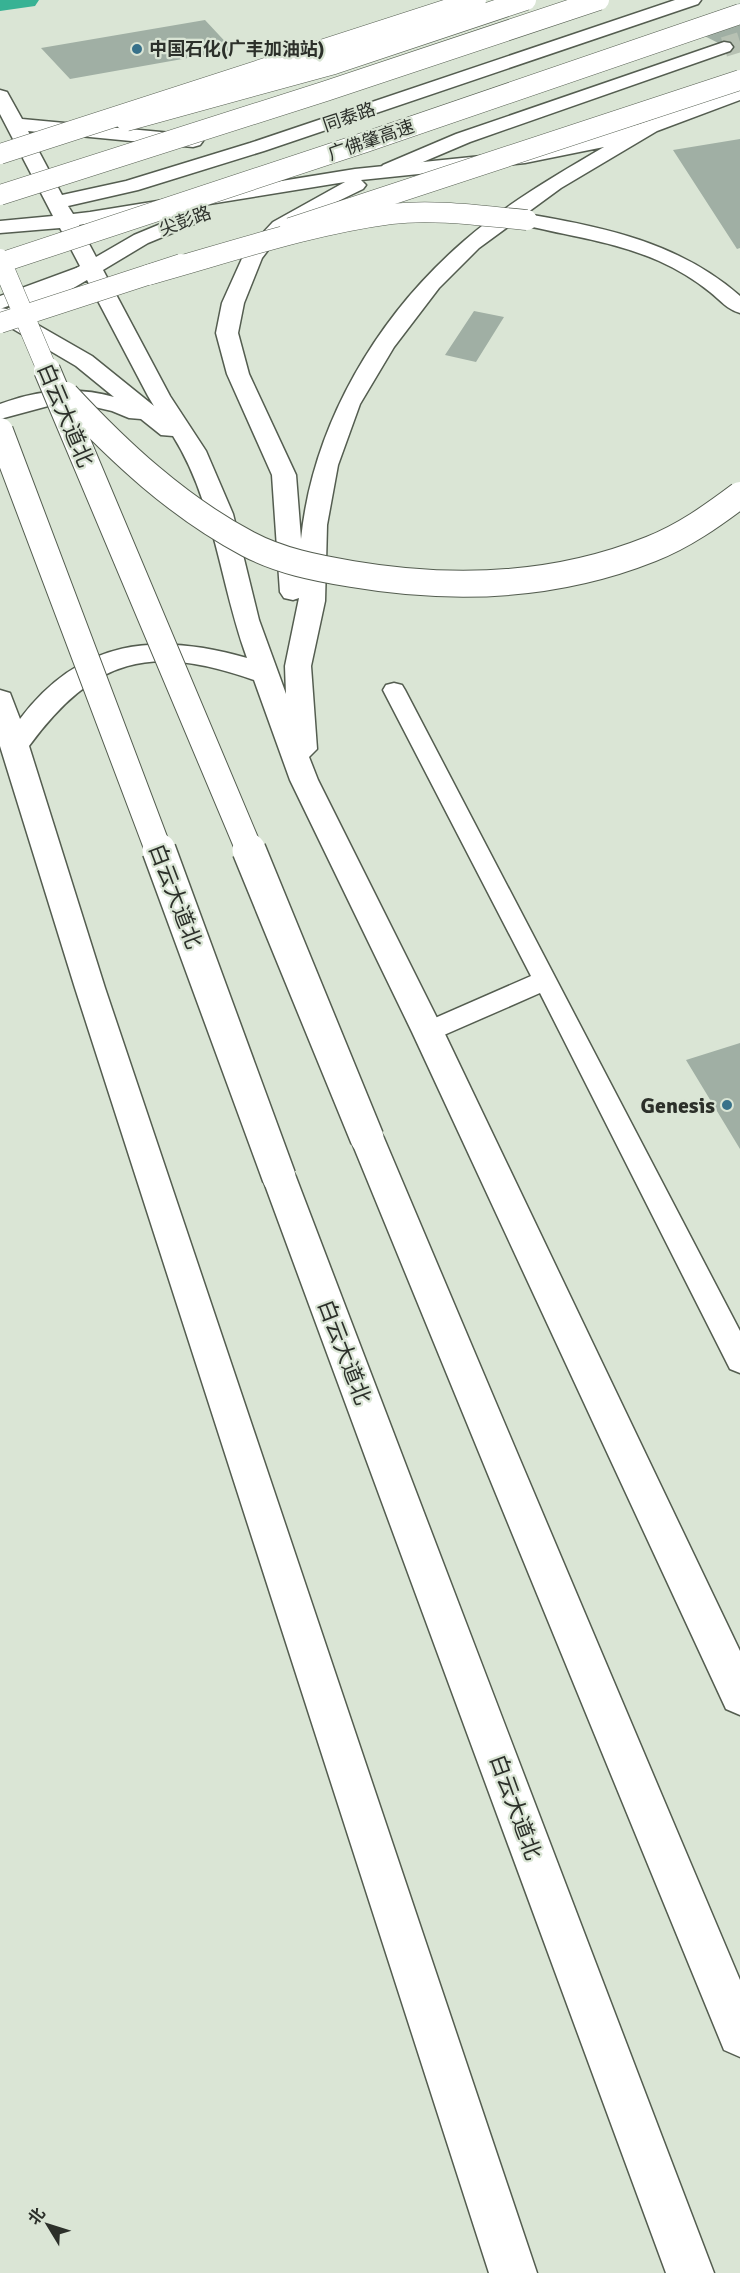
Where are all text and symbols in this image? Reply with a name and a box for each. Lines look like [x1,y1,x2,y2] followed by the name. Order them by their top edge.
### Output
[149,38,325,60] place label: 中国石化(广丰加油站)
[130,42,144,56] marker: 中国石化(广丰加油站)
[320,98,378,136] street label: 同泰路
[325,115,417,165] street label: 广佛肇高速
[156,201,214,241] street label: 尖彭路
[32,359,99,471] street label: 白云大道北
[143,840,208,952] street label: 白云大道北
[641,1092,715,1119] place label: Genesis
[720,1098,734,1112] marker: Genesis
[312,1296,377,1408] street label: 白云大道北
[484,1751,547,1863] street label: 白云大道北
[18,2195,78,2255] north arrow
[24,2204,50,2229] text: 北

